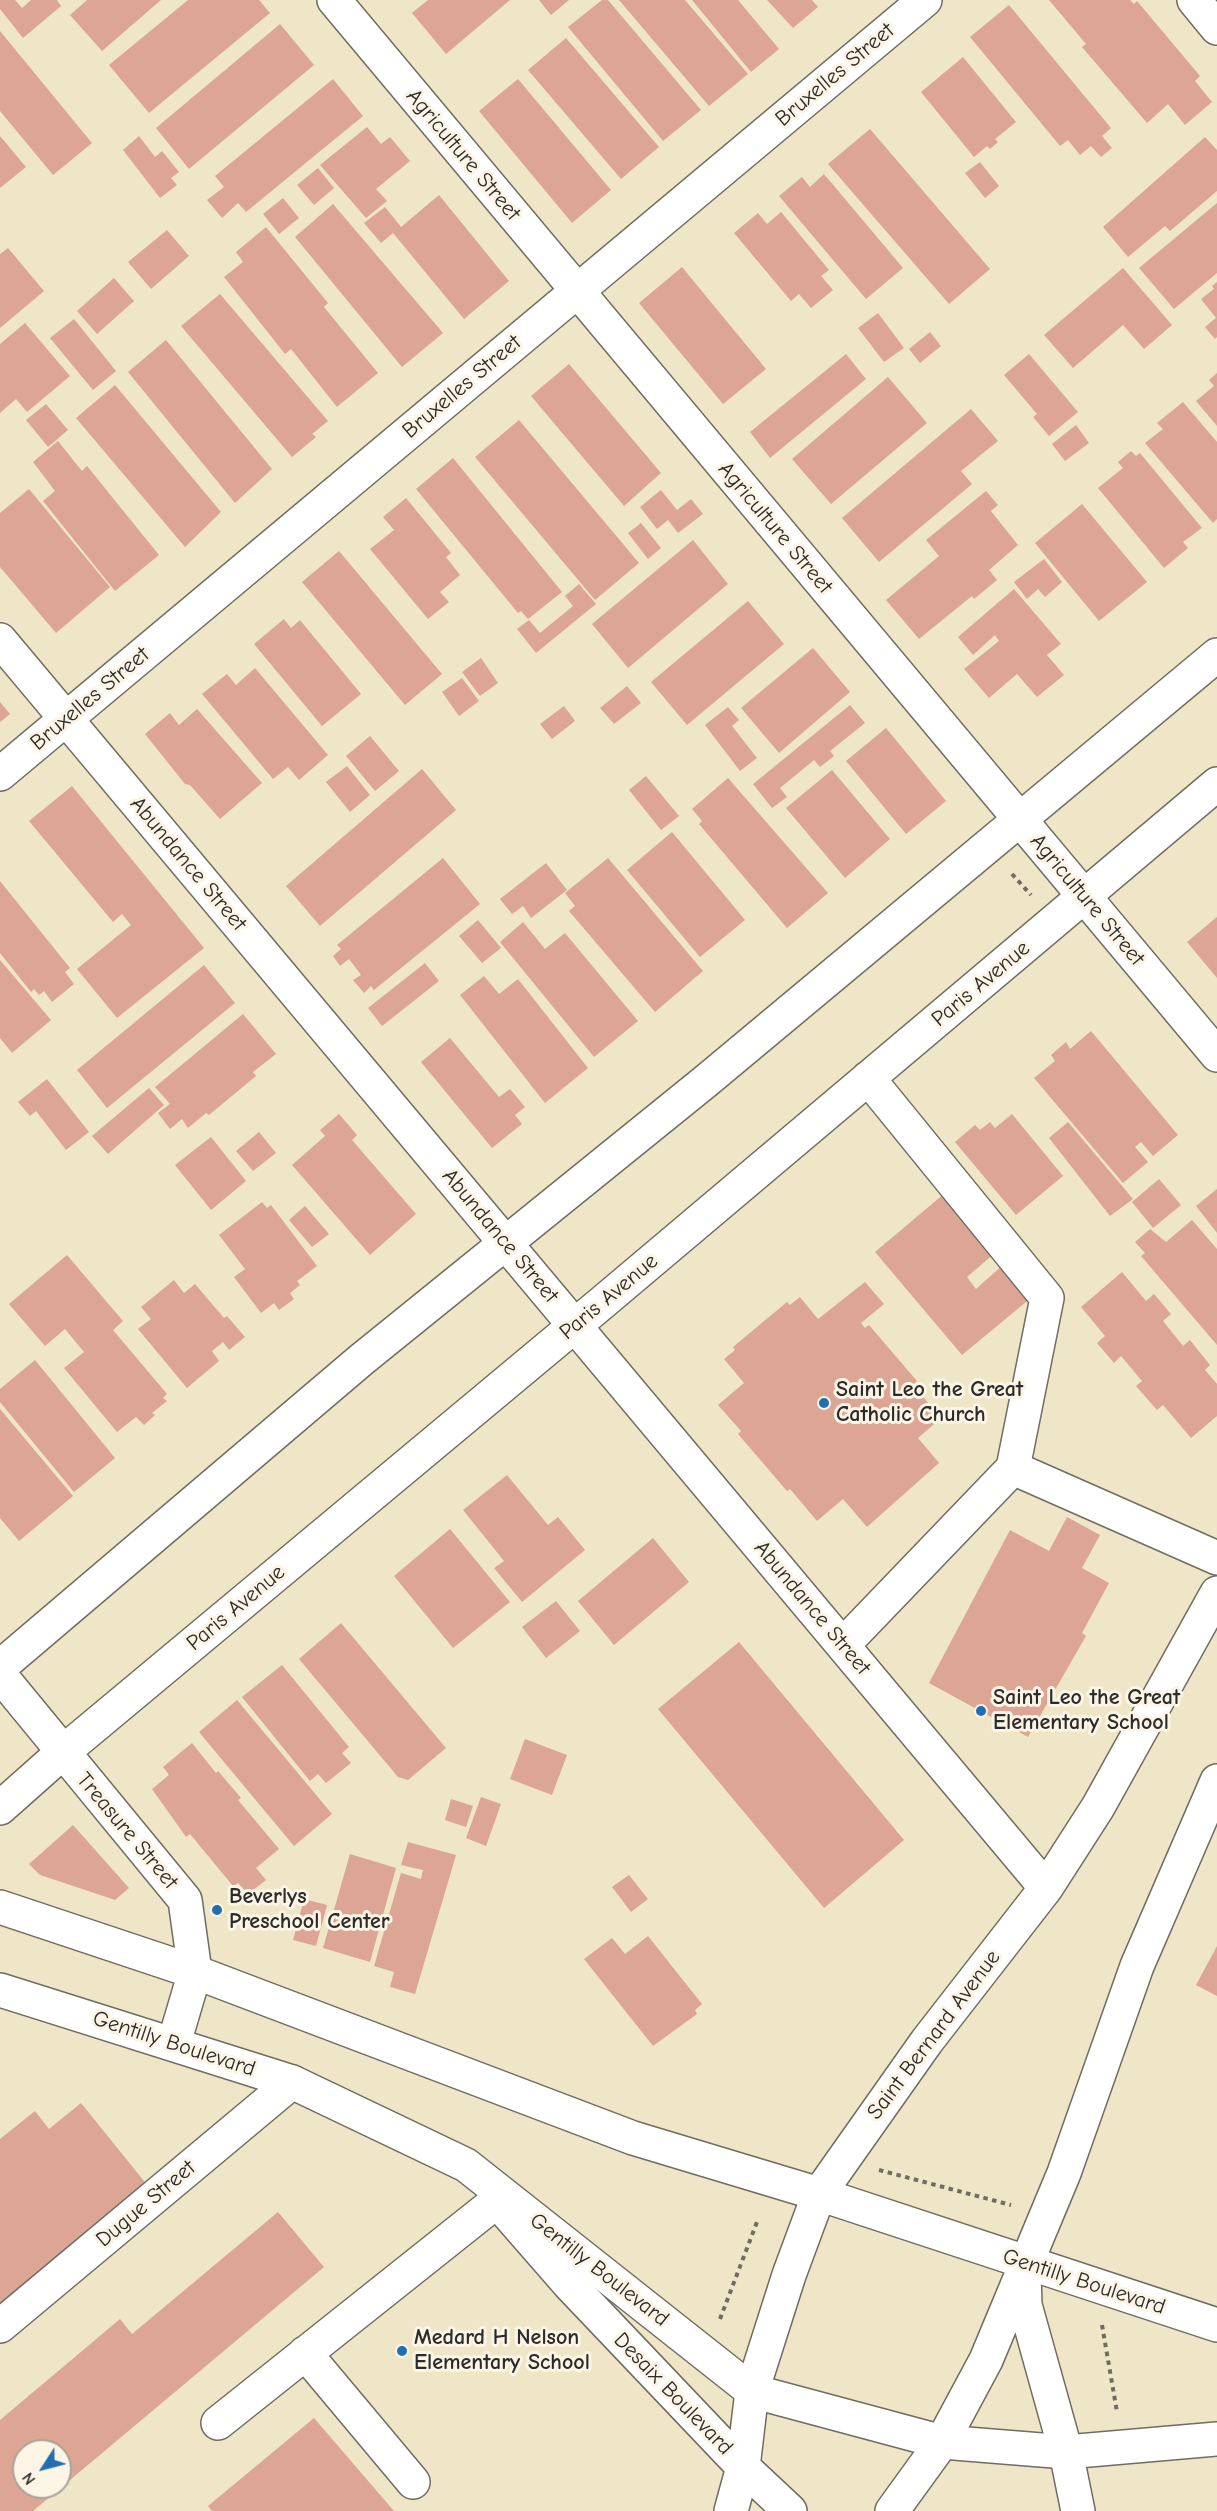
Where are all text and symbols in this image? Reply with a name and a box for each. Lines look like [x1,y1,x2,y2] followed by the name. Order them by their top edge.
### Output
[770,18,900,132] street label: Bruxelles Street
[400,84,526,226] street label: Agriculture Street
[397,330,527,444] street label: Bruxelles Street
[712,457,838,599] street label: Agriculture Street
[25,642,155,756] street label: Bruxelles Street
[124,791,252,937] street label: Abundance Street
[1024,829,1150,971] street label: Agriculture Street
[927,935,1035,1033] street label: Paris Avenue
[436,1163,564,1309] street label: Abundance Street
[555,1248,663,1346] street label: Paris Avenue
[836,1377,1023,1428] place label: Saint Leo the Great Catholic Church
[817,1396,831,1410] marker: Saint Leo the Great Catholic Church
[748,1535,876,1681] street label: Abundance Street
[182,1559,290,1657] street label: Paris Avenue
[993,1685,1180,1736] place label: Saint Leo the Great Elementary School
[974,1704,988,1718] marker: Saint Leo the Great Elementary School
[70,1767,184,1895] street label: Treasure Street
[229,1884,390,1936] place label: Beverlys Preschool Center
[210,1903,224,1917] marker: Beverlys Preschool Center
[862,1945,1006,2125] street label: Saint Bernard Avenue
[89,2005,259,2083] street label: Gentilly Boulevard
[91,2155,201,2253] street label: Dugue Street
[524,2207,674,2333] street label: Gentilly Boulevard
[999,2243,1169,2321] street label: Gentilly Boulevard
[414,2325,590,2376] place label: Medard H Nelson Elementary School
[608,2327,738,2461] street label: Desaix Boulevard
[395,2344,409,2358] marker: Medard H Nelson Elementary School
[12,2439,72,2499] north arrow
[19,2469,39,2488] text: N

